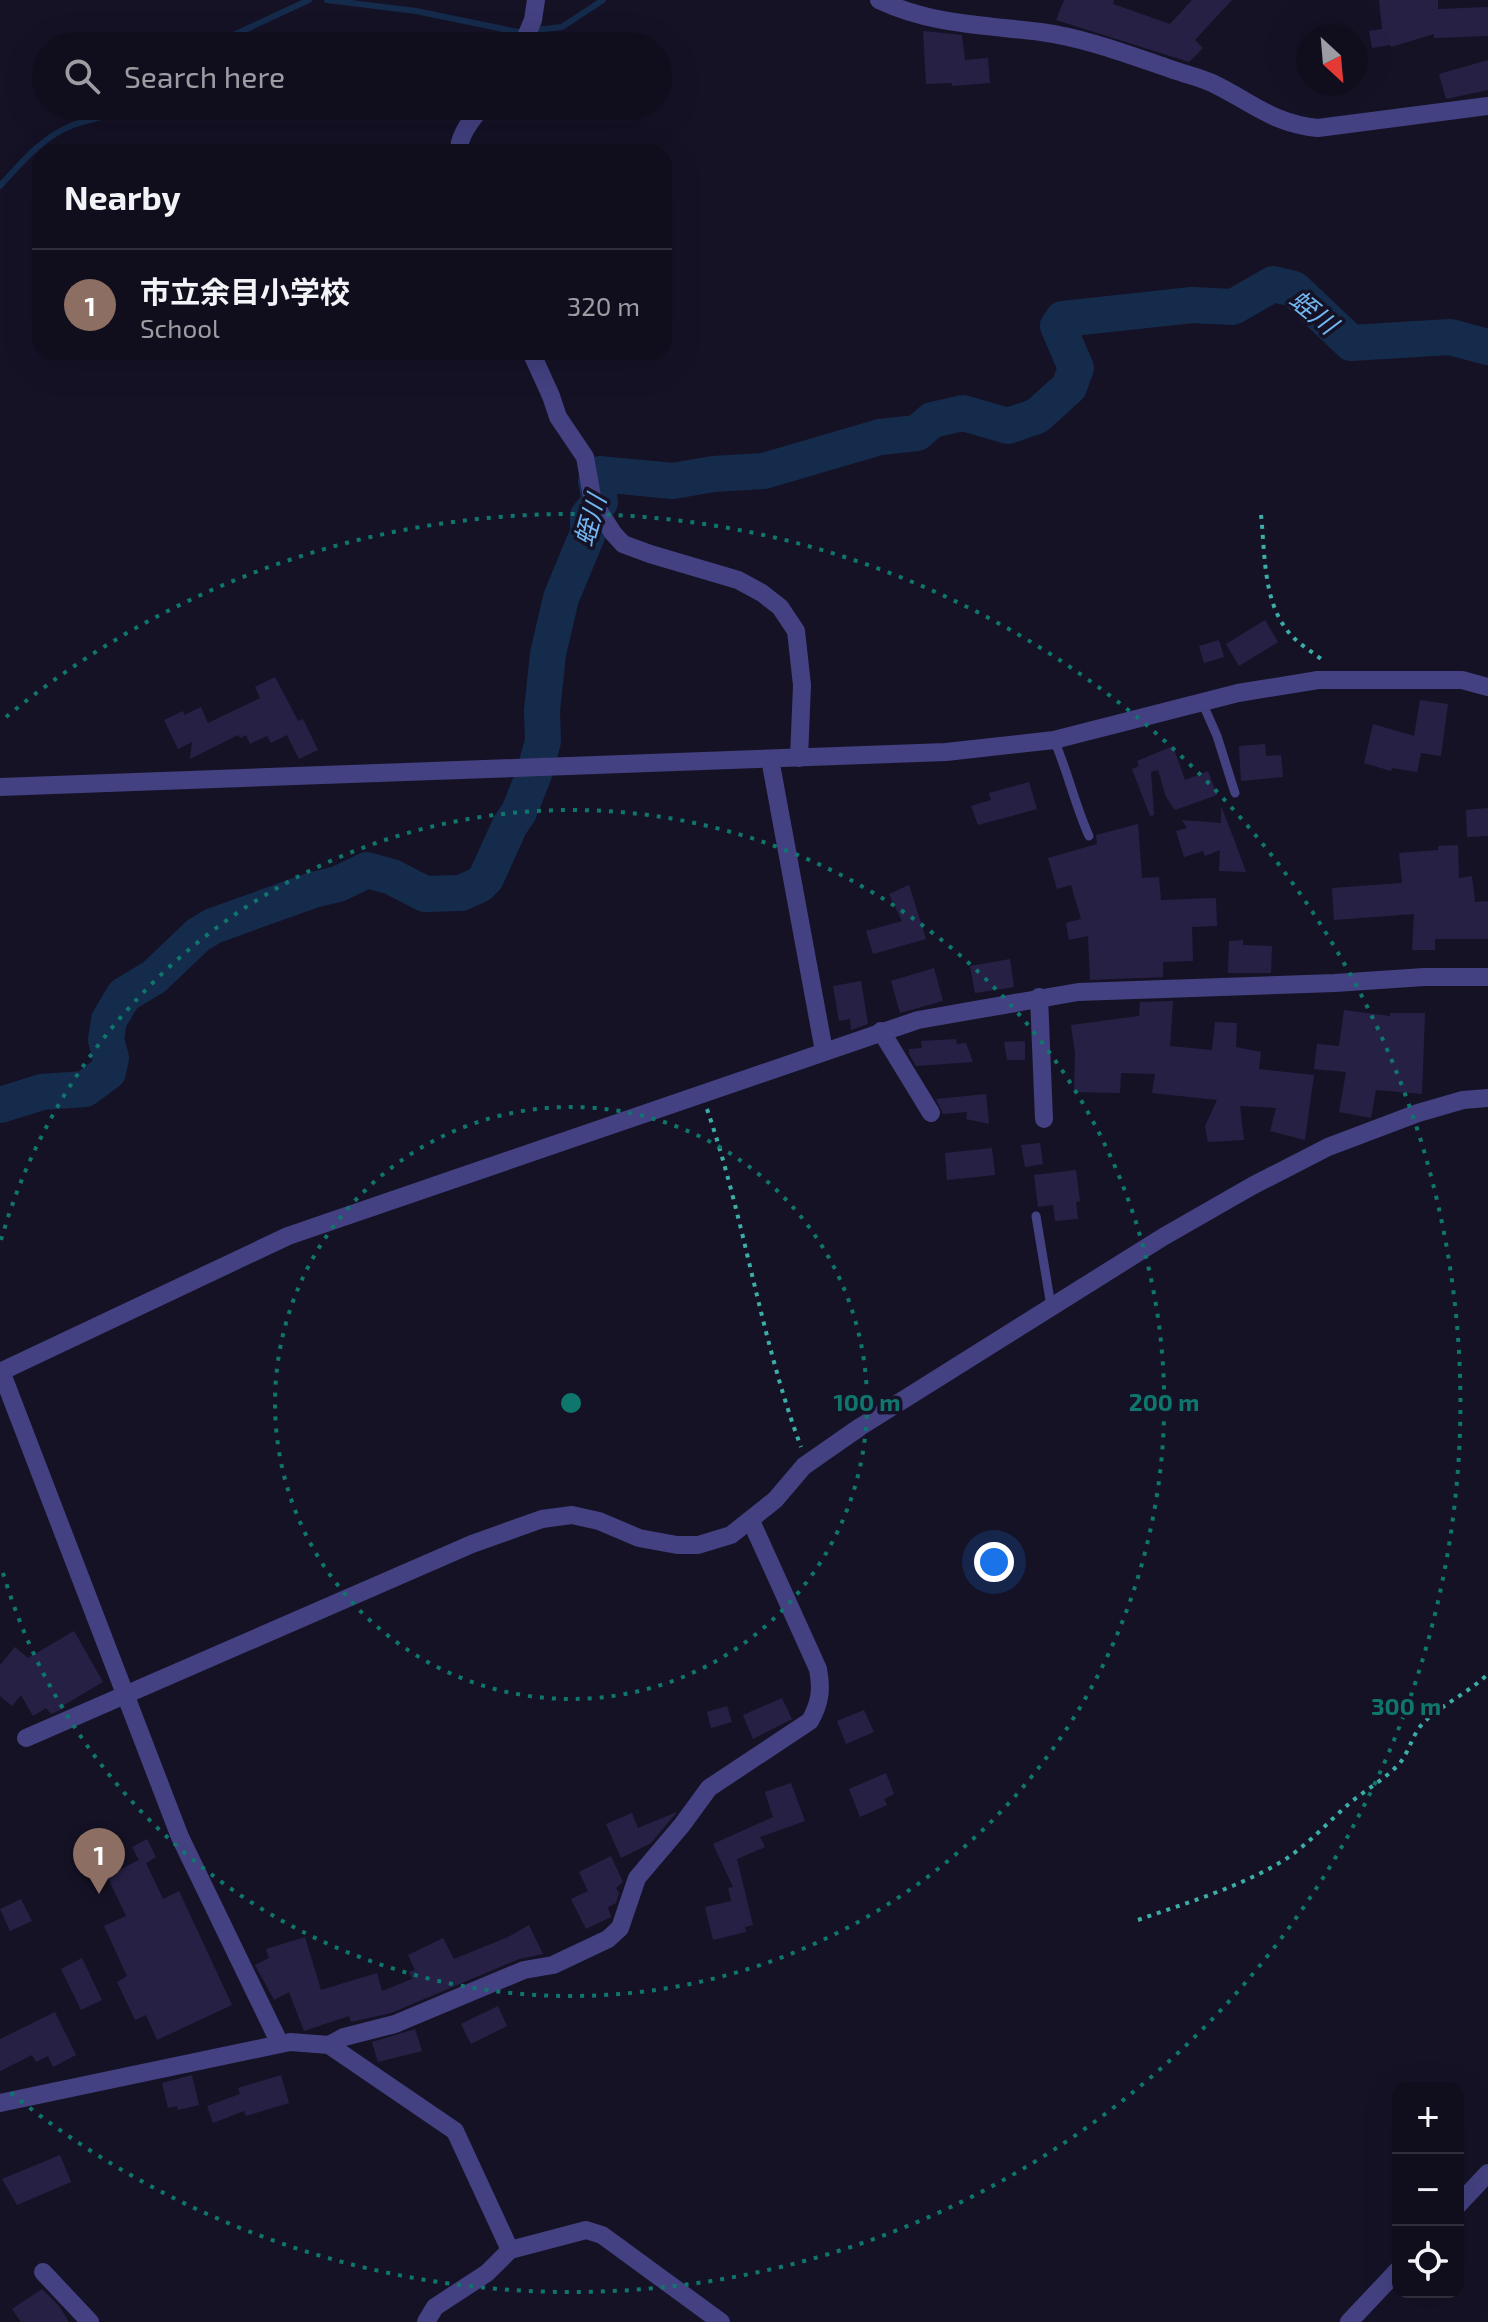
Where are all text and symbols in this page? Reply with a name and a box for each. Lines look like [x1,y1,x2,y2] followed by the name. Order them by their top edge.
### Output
[1296,24,1368,96] north arrow
[32,32,672,120] search box
[60,54,104,98] icon: search
[124,58,285,94] text: Search here
[64,176,181,217] text: Nearby
[140,273,350,309] text: 市立余目小学校
[1284,283,1346,341] water label: 蛭川
[84,290,96,321] text: 1
[567,290,640,321] text: 320 m
[140,312,220,343] text: School
[567,488,612,549] water label: 蛭川
[834,1387,900,1416] text: 100 m
[1129,1387,1199,1416] text: 200 m
[557,1389,585,1417] centre of rings
[974,1542,1014,1582] your location
[1371,1691,1441,1720] text: 300 m
[73,1828,125,1894] pin: 1
[1392,2082,1464,2298] map controls
[1392,2082,1464,2154] button: +
[1392,2154,1464,2226] button: −
[1392,2226,1464,2298] button: locate

